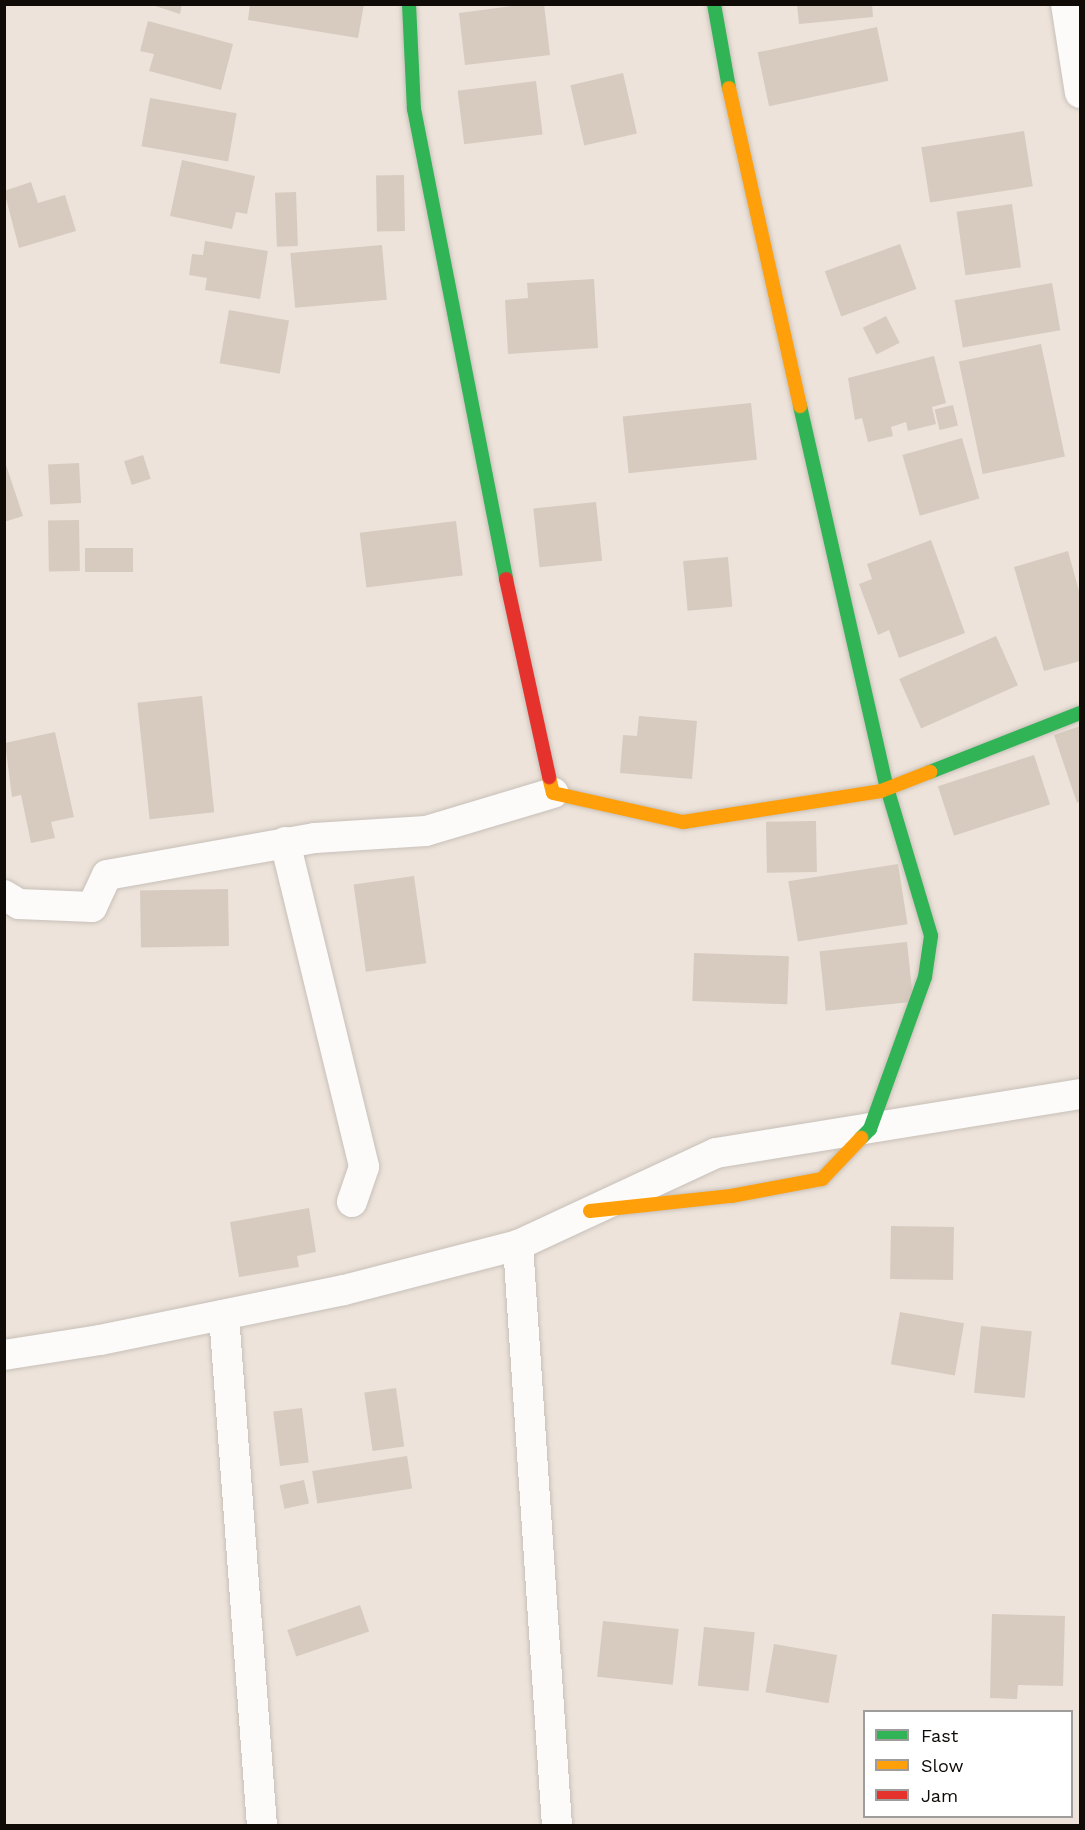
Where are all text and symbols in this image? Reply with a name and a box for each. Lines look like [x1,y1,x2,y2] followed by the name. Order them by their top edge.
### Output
[863,1710,1073,1818] legend
[921,1725,958,1746] text: Fast
[921,1755,964,1776] text: Slow
[921,1785,958,1806] text: Jam

